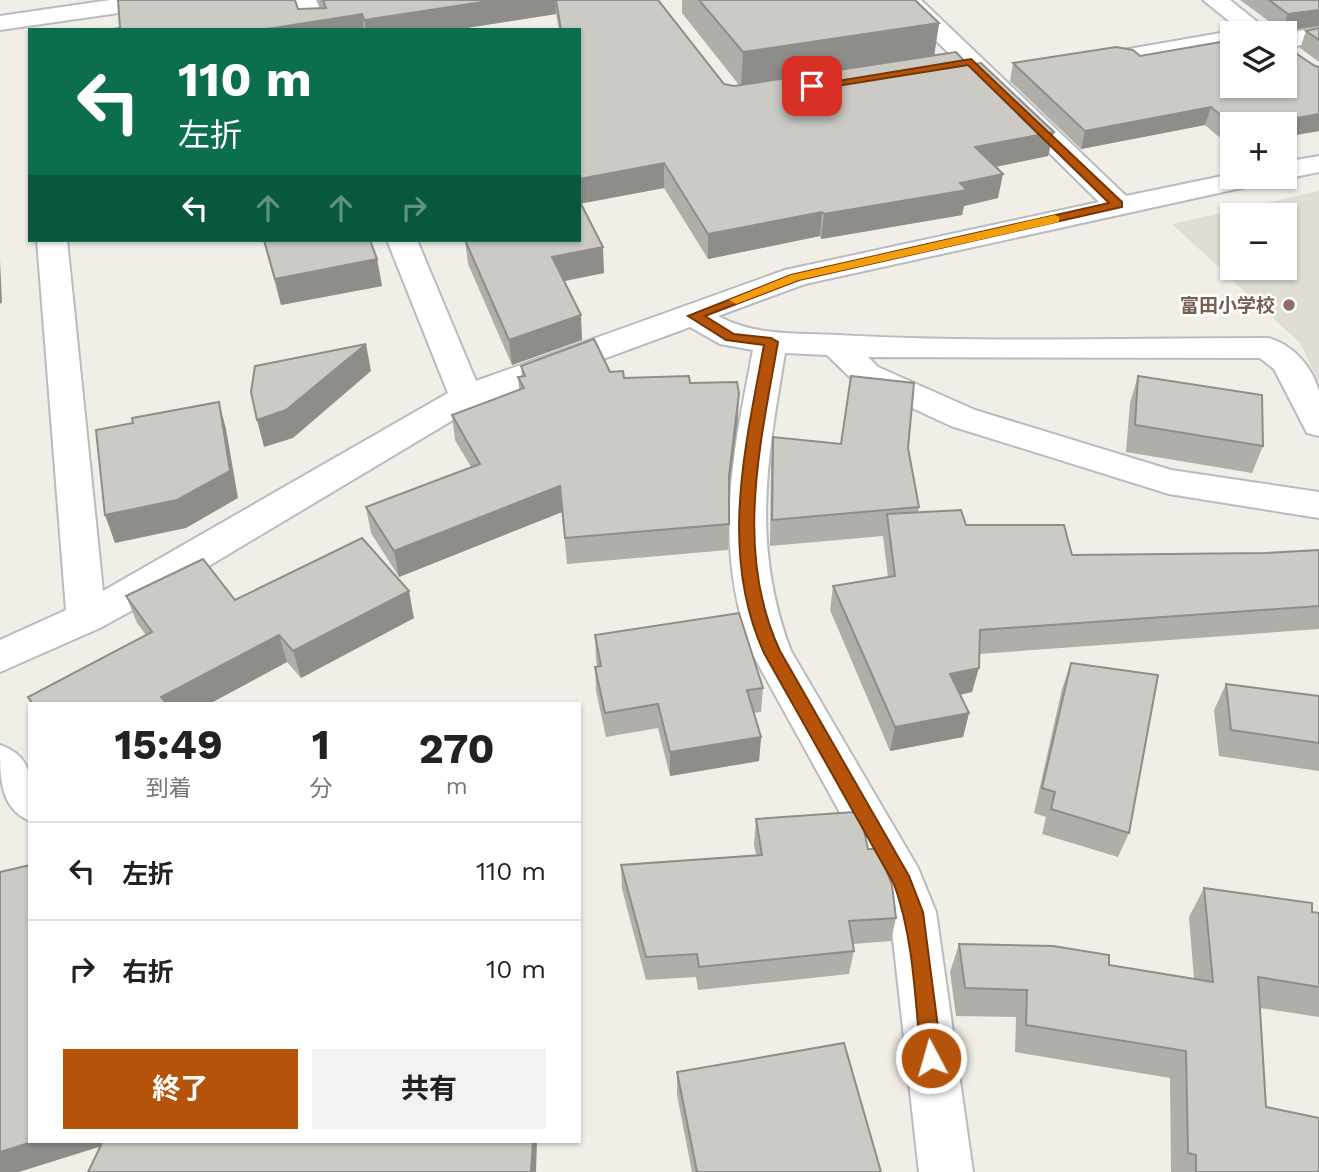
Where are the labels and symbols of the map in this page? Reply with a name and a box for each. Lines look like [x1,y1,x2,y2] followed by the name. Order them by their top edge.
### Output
[782,56,842,116] pin
[1180,294,1275,317] place label: 富田小学校
[1281,297,1297,313] marker: 富田小学校
[894,1021,968,1095] position arrow

